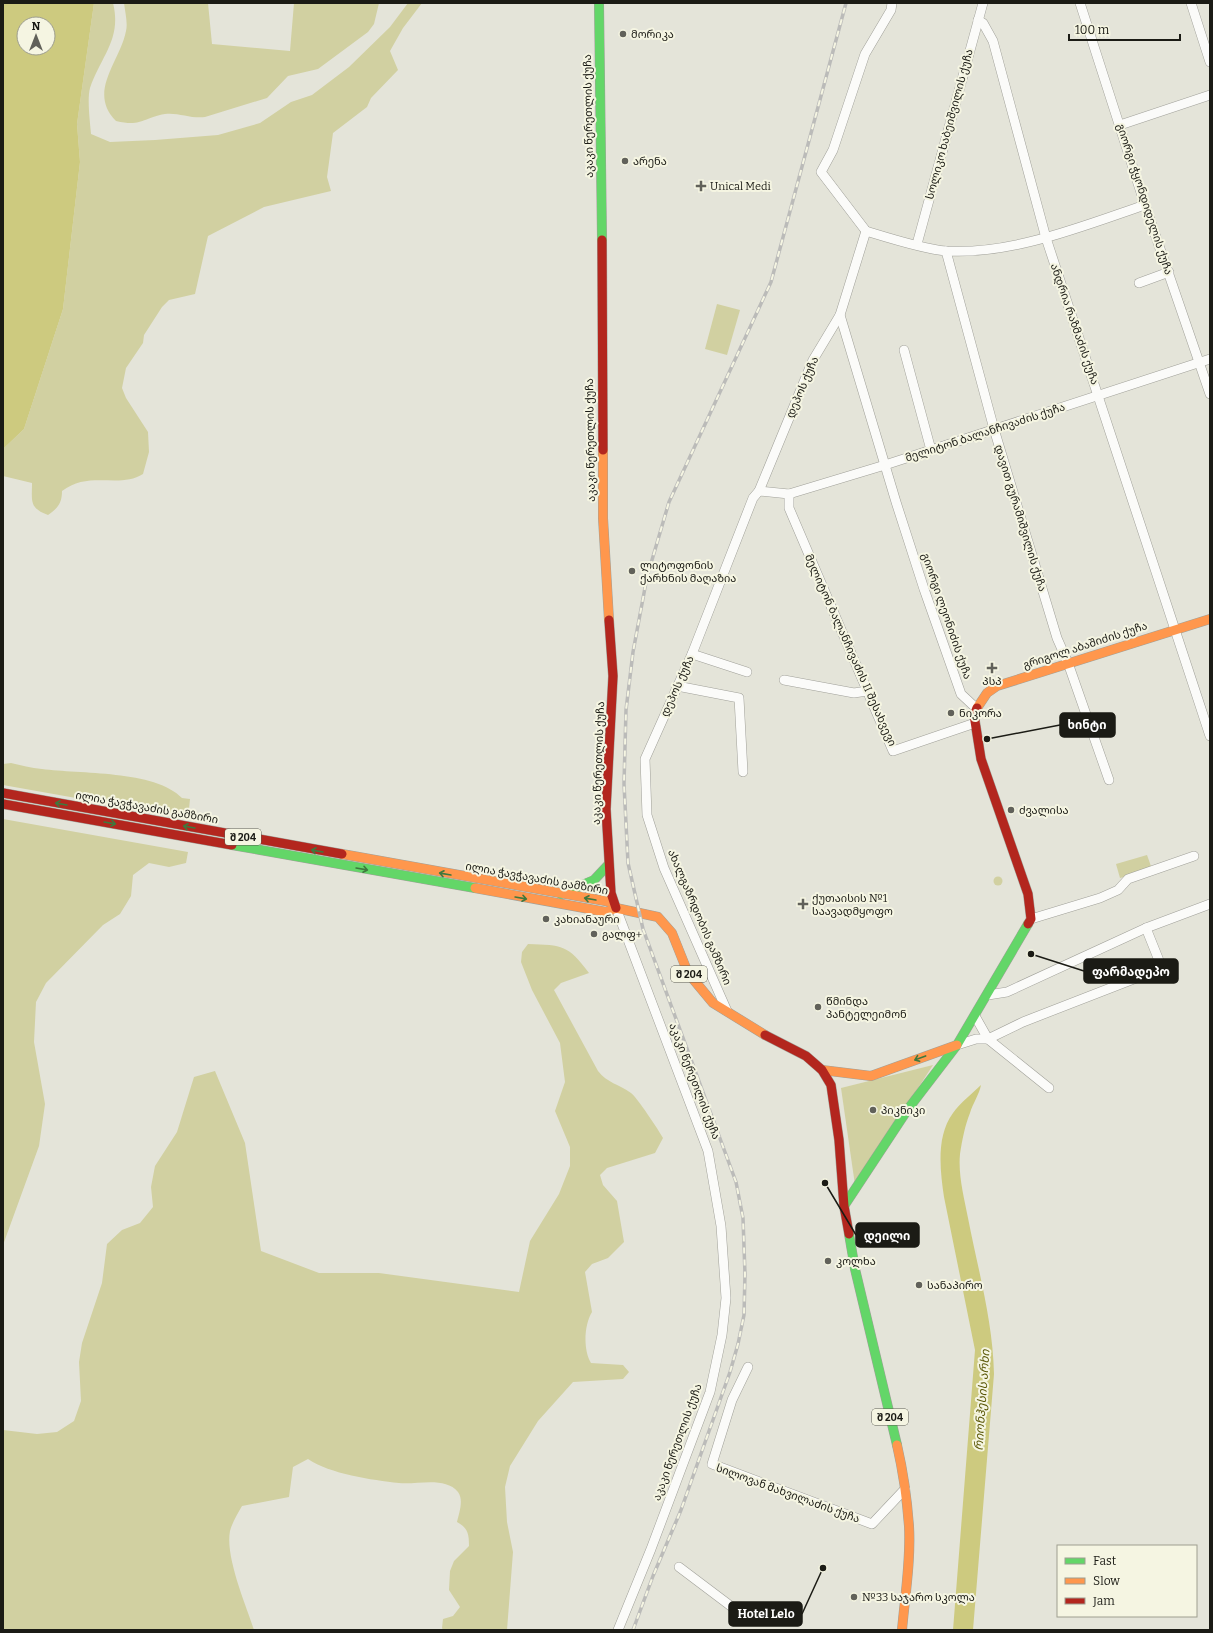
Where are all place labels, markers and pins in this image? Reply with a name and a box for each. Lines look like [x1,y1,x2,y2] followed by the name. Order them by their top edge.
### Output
[631,28,674,41] place label: მორიკა
[618,29,628,39] marker: მორიკა
[633,155,667,168] place label: არენა
[620,156,630,166] marker: არენა
[695,180,707,192] marker: Unical Medi
[710,180,771,193] place label: Unical Medi
[640,559,736,585] place label: ლიტოფონის ქარხნის მაღაზია
[627,566,637,576] marker: ლიტოფონის ქარხნის მაღაზია
[987,663,997,673] marker: პსპ
[982,675,1002,688] place label: პსპ
[959,707,1002,720] place label: ნიკორა
[946,708,956,718] marker: ნიკორა
[1060,713,1115,737] callout: ხინტი
[1019,804,1069,817] place label: ძვალისა
[1006,805,1016,815] marker: ძვალისა
[812,892,893,918] place label: ქუთაისის №1 საავადმყოფო
[797,898,809,910] marker: ქუთაისის №1 საავადმყოფო
[554,913,620,926] place label: კახიანაური
[541,914,551,924] marker: კახიანაური
[602,928,642,941] place label: გალფ+
[589,929,599,939] marker: გალფ+
[1084,959,1178,983] callout: ფარმადეპო
[826,995,907,1021] place label: წმინდა პანტელეიმონ
[813,1002,823,1012] marker: წმინდა პანტელეიმონ
[881,1104,925,1117] place label: პიკნიკი
[868,1105,878,1115] marker: პიკნიკი
[856,1223,919,1247] callout: დეილი
[836,1255,876,1268] place label: კოლხა
[823,1256,833,1266] marker: კოლხა
[927,1279,983,1292] place label: სანაპირო
[914,1280,924,1290] marker: სანაპირო
[862,1591,975,1604] place label: №33 საჯარო სკოლა
[849,1592,859,1602] marker: №33 საჯარო სკოლა
[729,1602,802,1626] callout: Hotel Lelo

